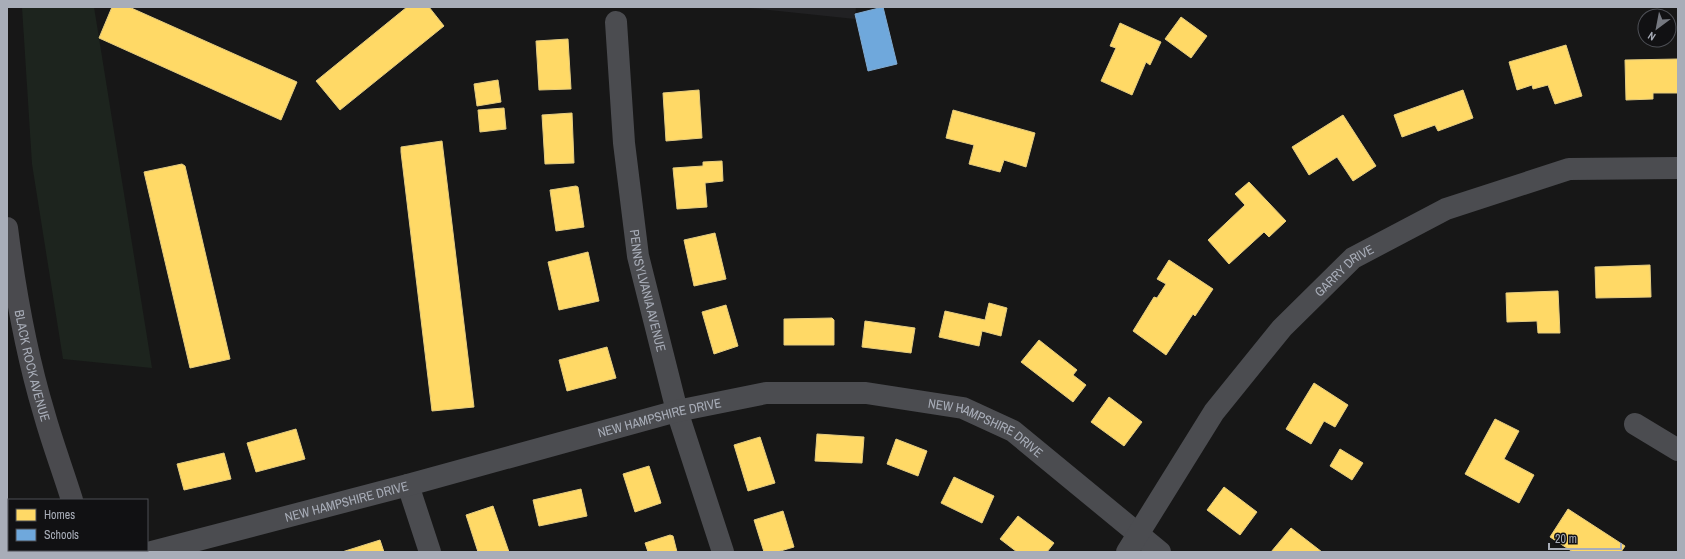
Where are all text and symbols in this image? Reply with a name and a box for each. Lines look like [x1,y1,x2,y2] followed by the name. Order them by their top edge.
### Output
[1637,8,1677,48] north arrow
[1645,29,1658,44] text: N
[626,228,670,354] street label: PENNSYLVANIA AVENUE
[1311,240,1376,300] street label: GARRY DRIVE
[11,308,54,423] street label: BLACK ROCK AVENUE
[596,394,723,441] street label: NEW HAMPSHIRE DRIVE
[927,394,1047,461] street label: NEW HAMPSHIRE DRIVE
[283,477,410,525] street label: NEW HAMPSHIRE DRIVE
[8,499,148,551] legend
[44,507,75,523] text: Homes
[1549,525,1621,551] scale bar
[44,527,79,543] text: Schools
[1555,531,1577,547] text: 20 m

